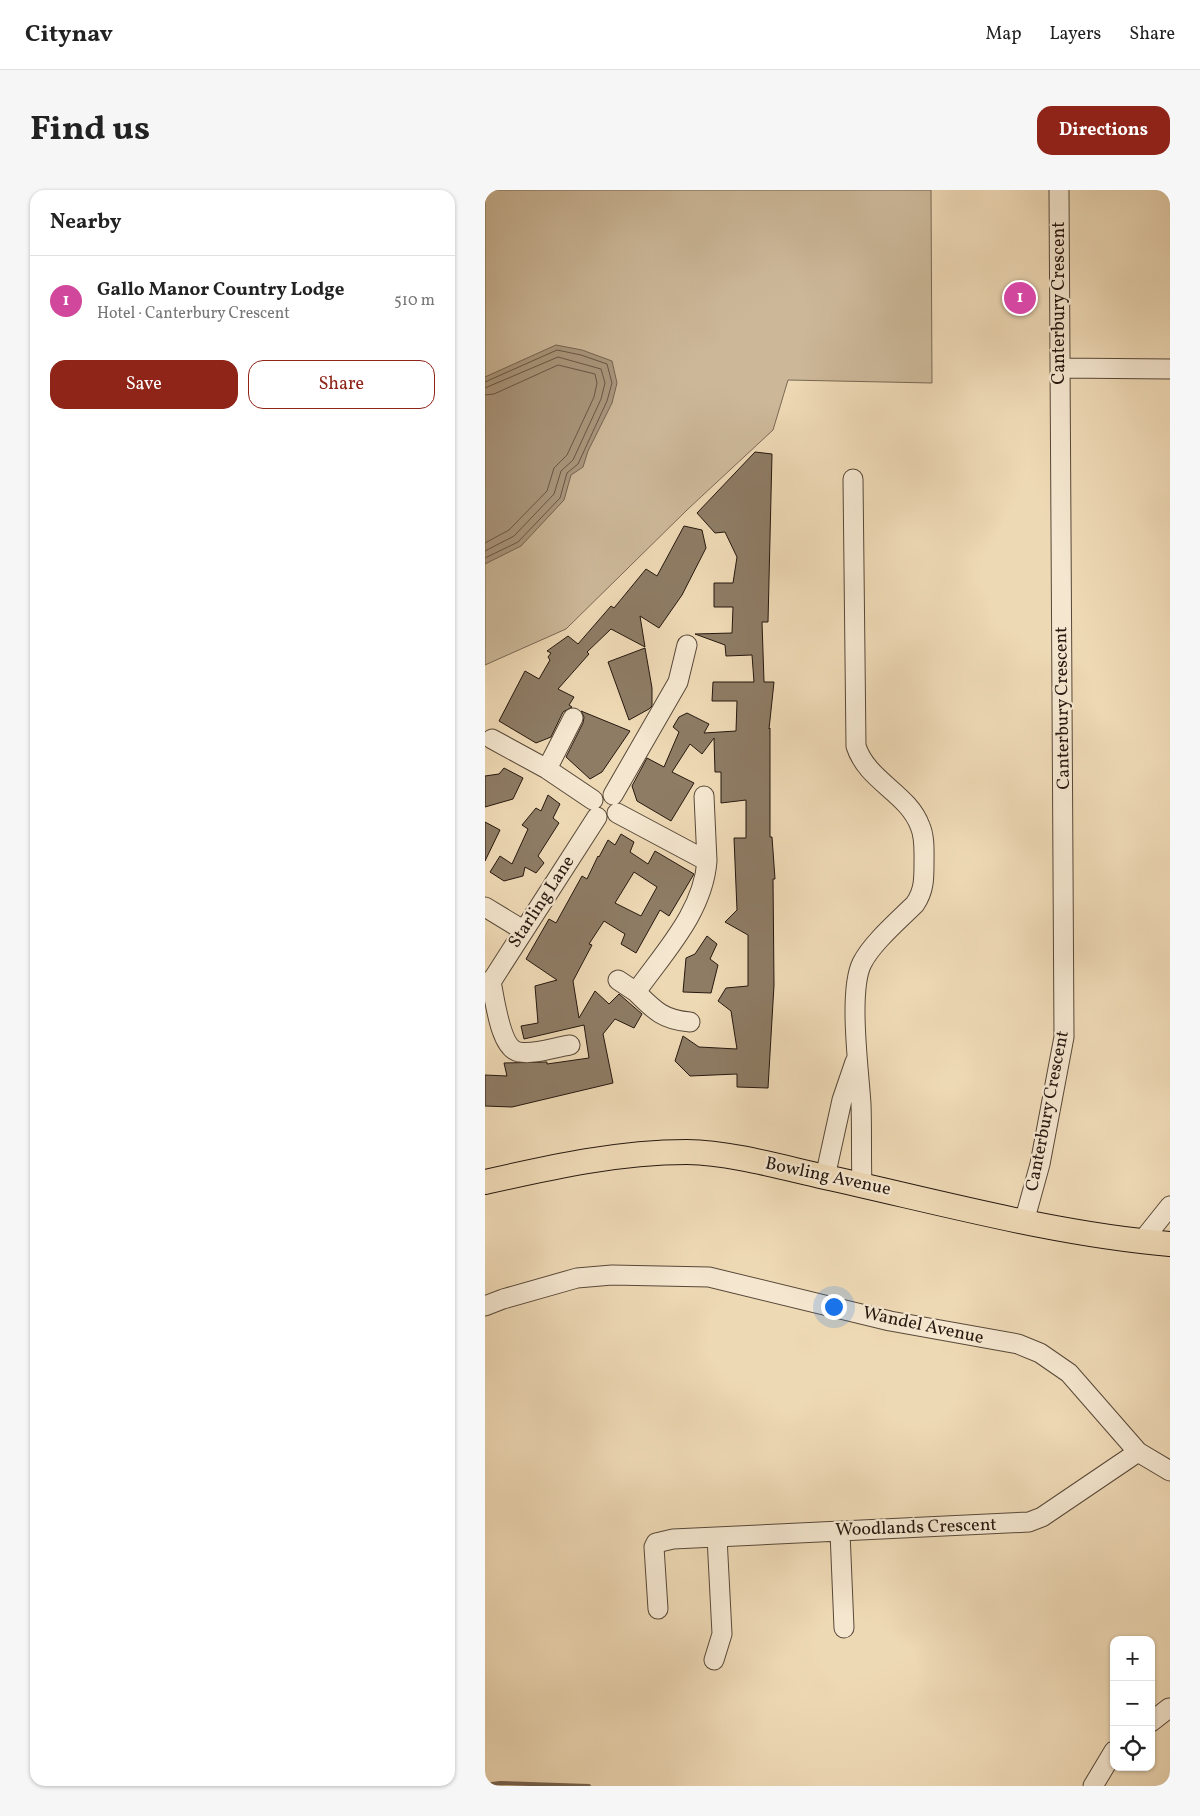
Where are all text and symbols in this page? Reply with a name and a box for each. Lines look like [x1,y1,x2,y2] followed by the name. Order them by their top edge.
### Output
[25,18,113,52] text: Citynav
[985,22,1021,47] text: Map
[1049,22,1101,47] text: Layers
[1129,22,1175,47] text: Share
[30,106,150,154] text: Find us
[1037,106,1170,155] button: Directions
[50,208,121,237] text: Nearby
[1047,221,1072,385] street label: Canterbury Crescent
[97,277,345,303] text: Gallo Manor Country Lodge
[1004,279,1036,317] pin: 1
[63,290,69,312] text: 1
[394,290,435,312] text: 510 m
[97,303,290,325] text: Hotel · Canterbury Crescent
[50,360,238,409] button: Save
[248,360,435,409] button: Share
[1049,626,1077,790] street label: Canterbury Crescent
[503,851,581,953] street label: Starling Lane
[1020,1029,1076,1193] street label: Canterbury Crescent
[763,1151,893,1203] street label: Bowling Avenue
[821,1294,847,1320] your location
[860,1301,986,1351] street label: Wandel Avenue
[835,1513,997,1543] street label: Woodlands Crescent
[1110,1636,1155,1771] map controls
[1110,1636,1155,1681] button: +
[1110,1681,1155,1726] button: −
[1110,1726,1155,1771] button: locate

